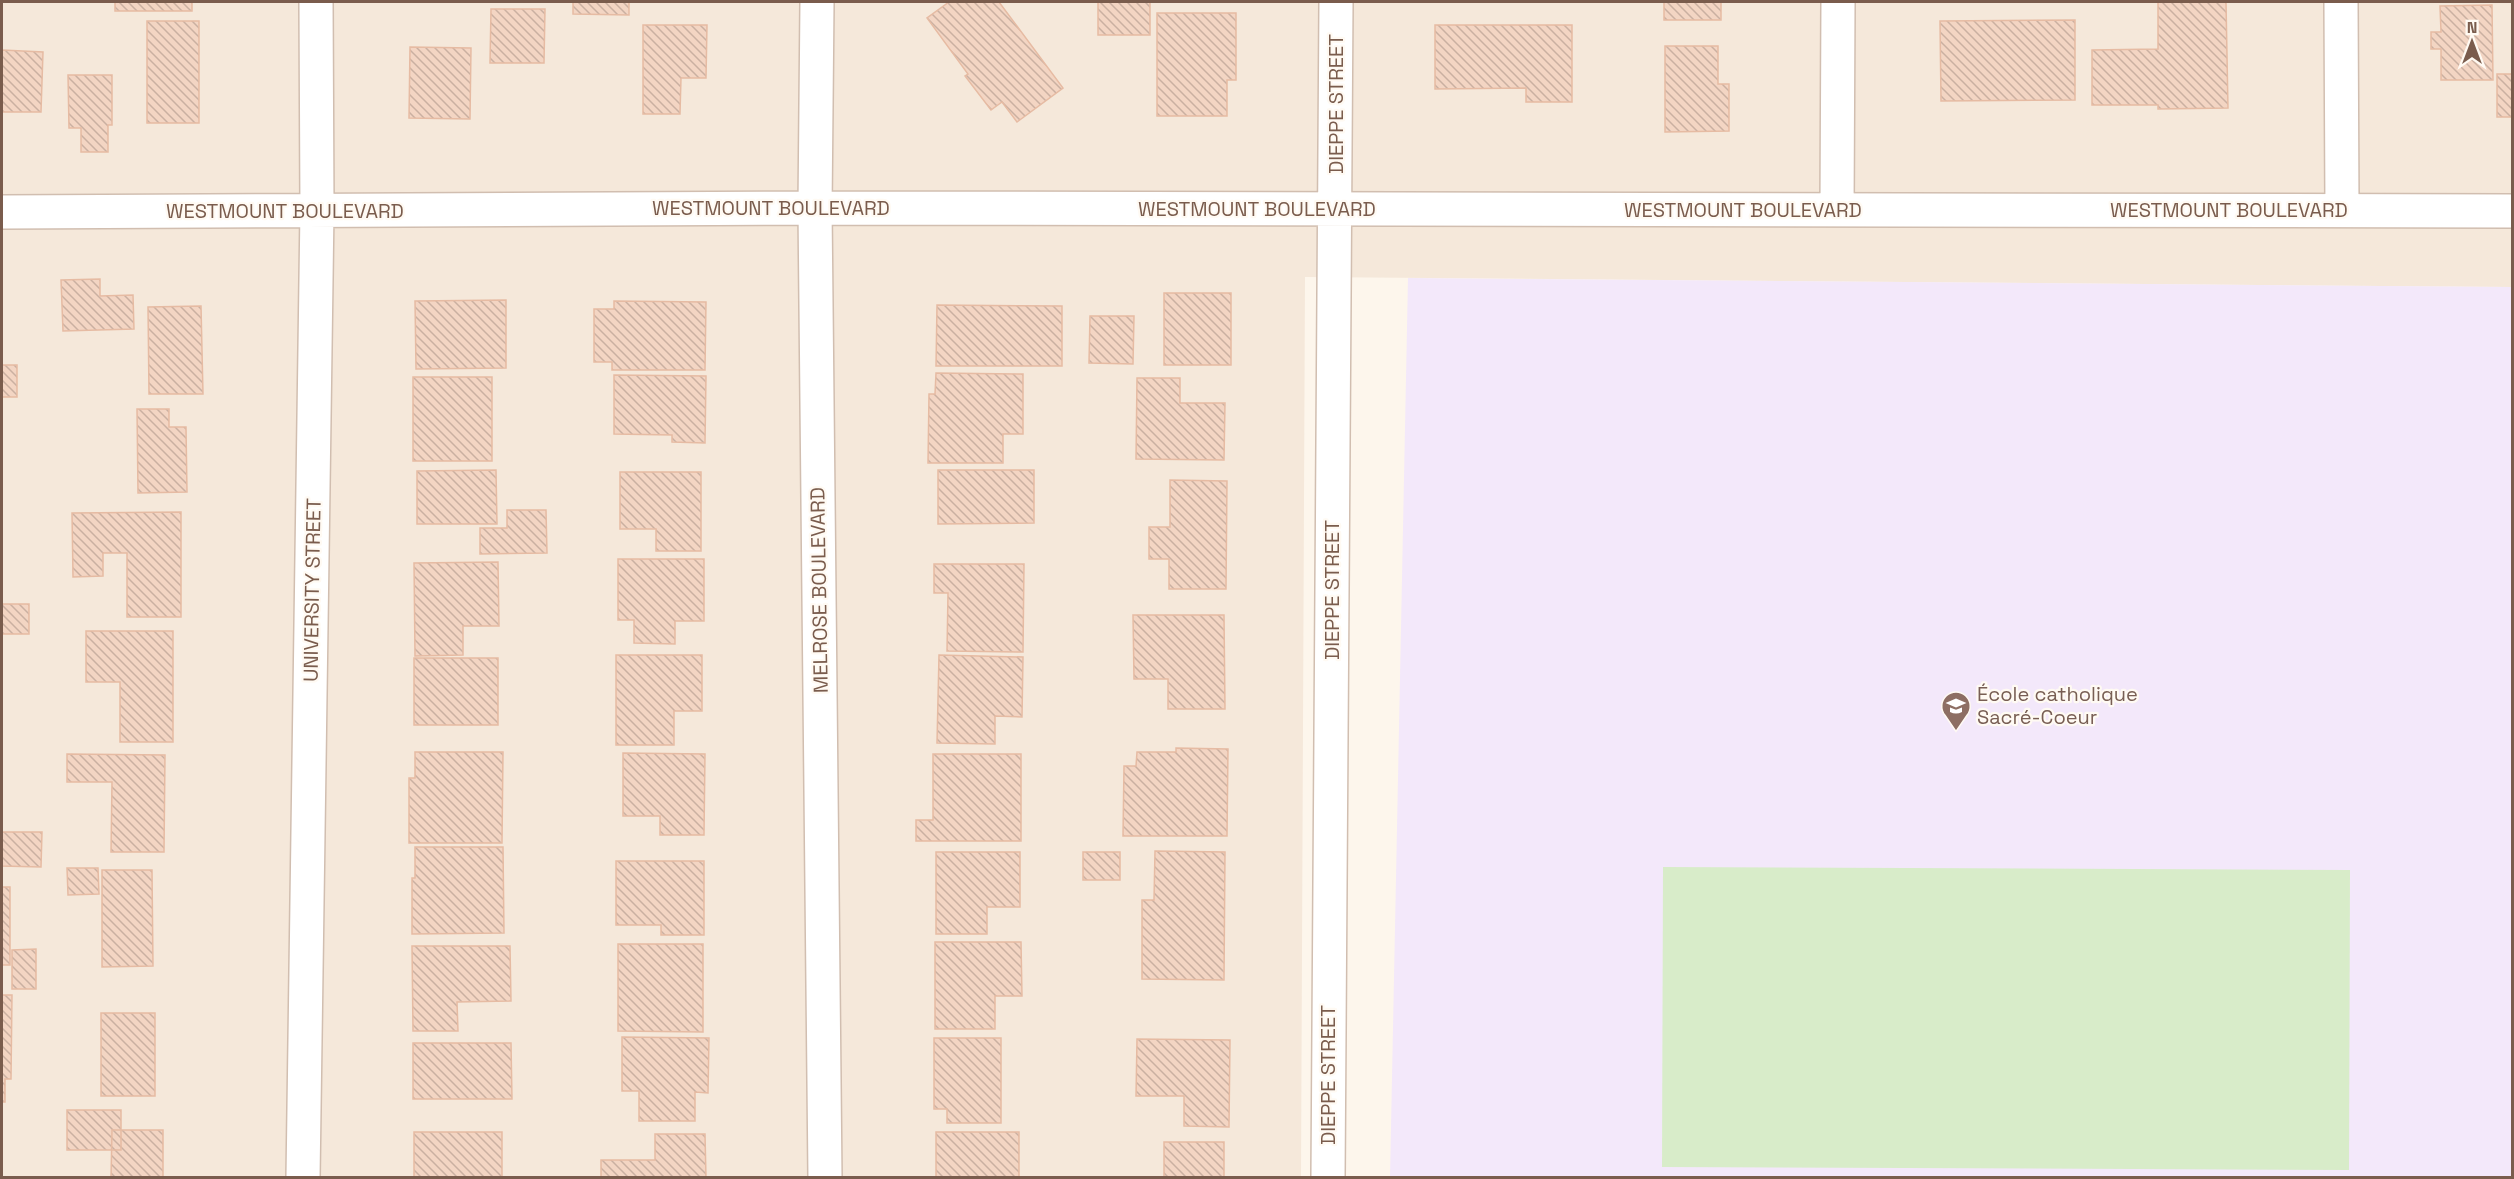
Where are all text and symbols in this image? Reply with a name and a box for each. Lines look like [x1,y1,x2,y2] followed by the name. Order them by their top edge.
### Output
[2442,12,2502,72] north arrow
[2467,17,2477,38] text: N
[1323,34,1349,174] street label: DIEPPE STREET
[652,195,890,221] street label: WESTMOUNT BOULEVARD
[1138,196,1376,222] street label: WESTMOUNT BOULEVARD
[1624,197,1862,223] street label: WESTMOUNT BOULEVARD
[2110,197,2348,223] street label: WESTMOUNT BOULEVARD
[166,198,404,224] street label: WESTMOUNT BOULEVARD
[804,487,834,693] street label: MELROSE BOULEVARD
[297,498,327,682] street label: UNIVERSITY STREET
[1319,520,1345,660] street label: DIEPPE STREET
[1977,681,2138,730] place label: École catholique Sacré-Coeur
[1940,690,1972,732] school or university icon: École catholique Sacré-Coeur
[1315,1005,1341,1145] street label: DIEPPE STREET

